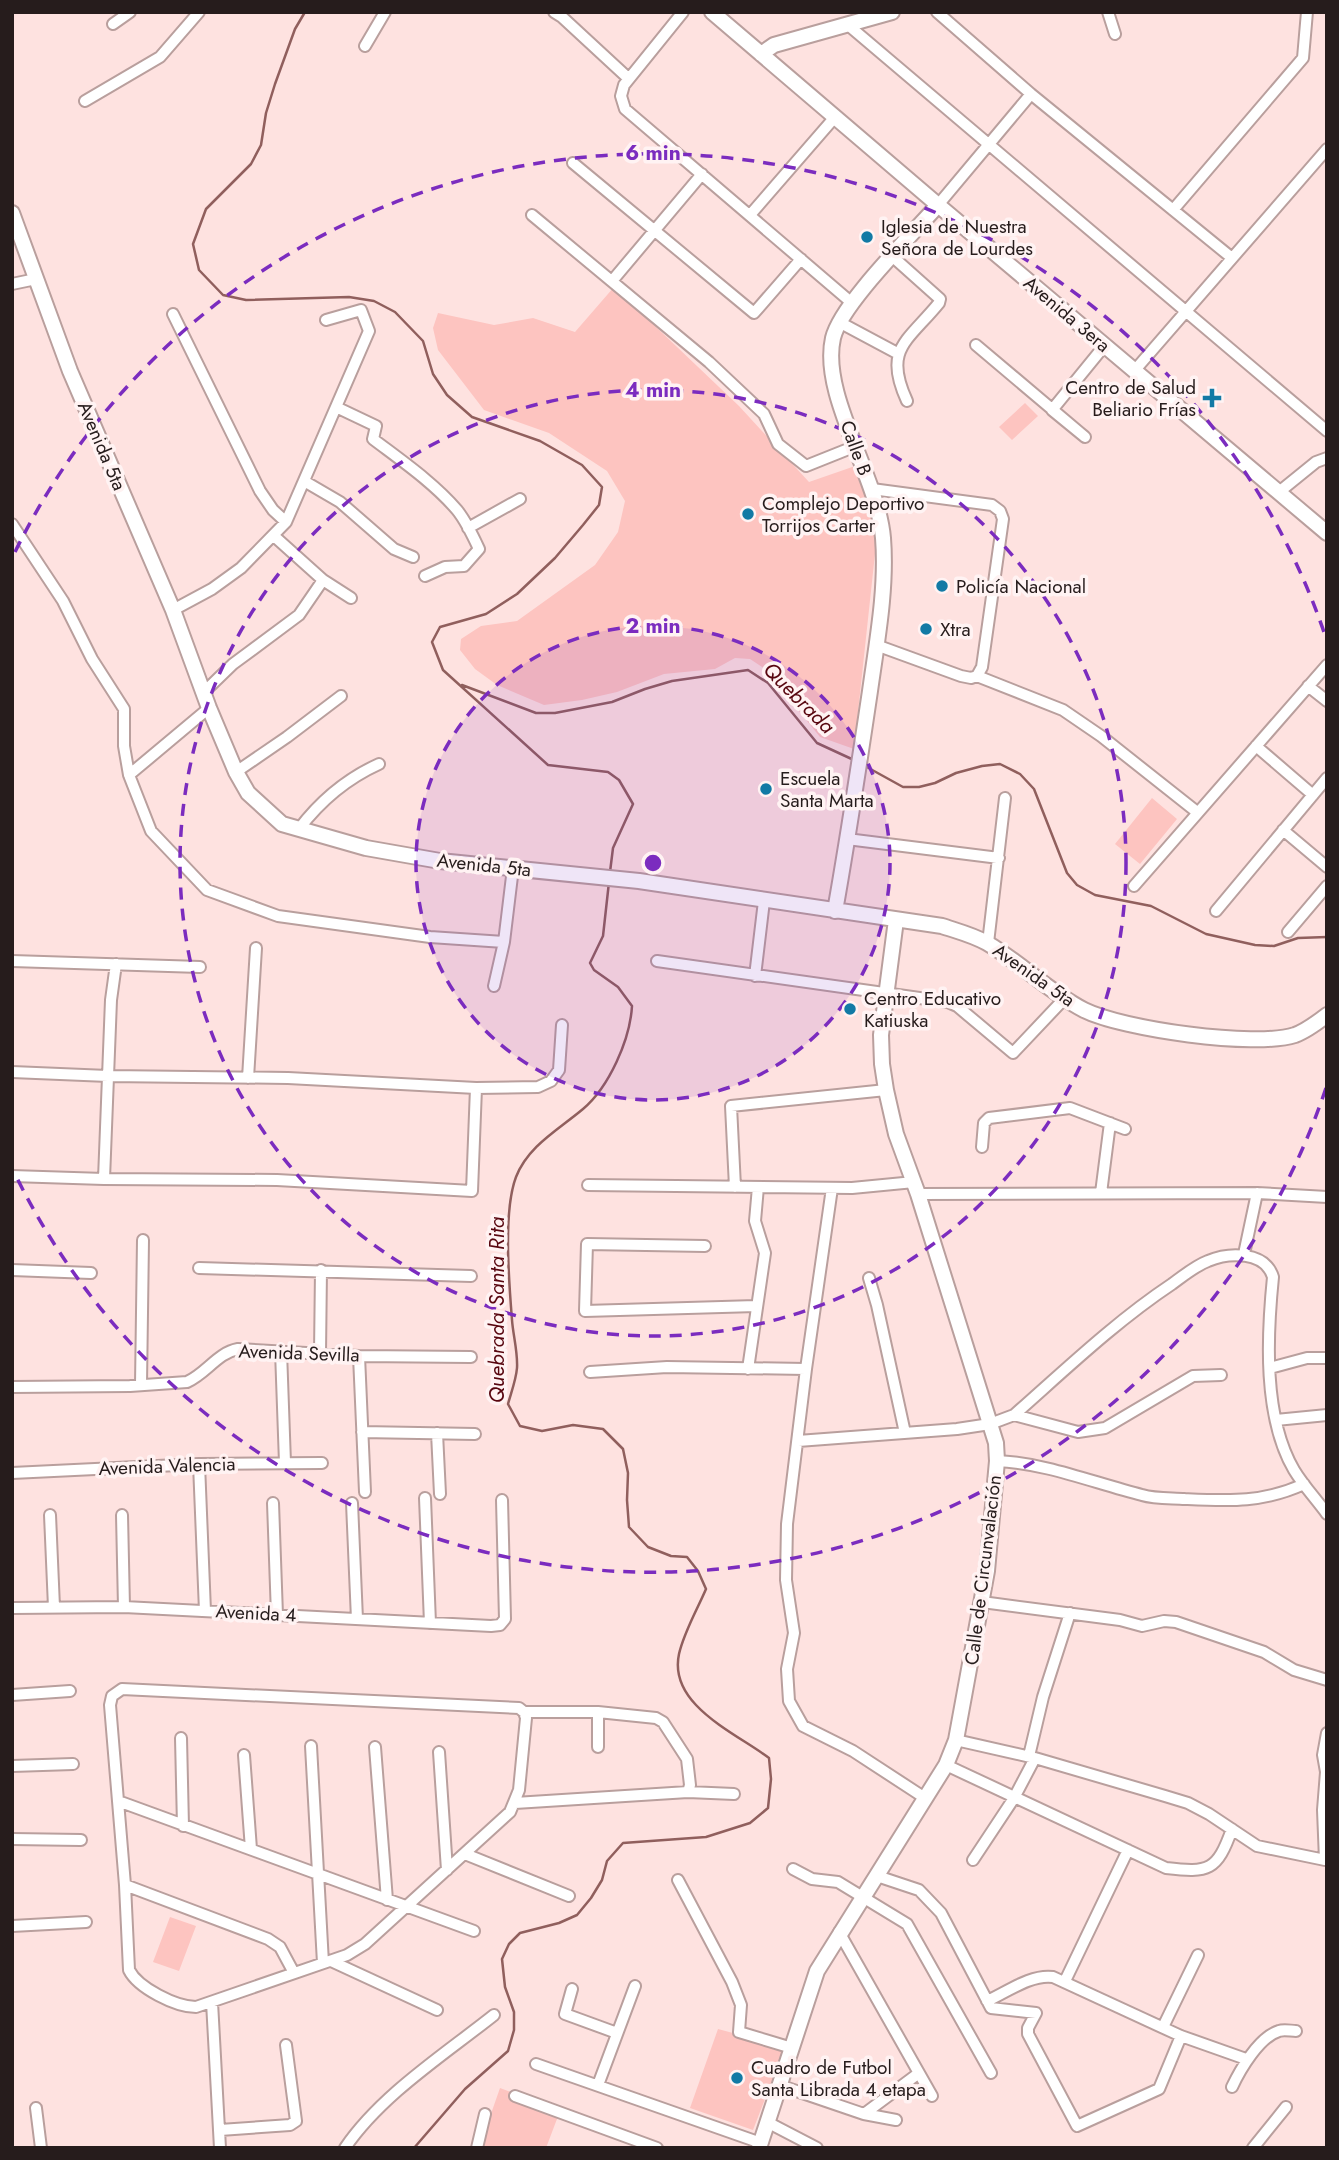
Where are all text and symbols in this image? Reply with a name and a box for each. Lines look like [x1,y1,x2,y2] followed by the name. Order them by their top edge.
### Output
[625,138,681,168] text: 6 min
[881,213,1033,262] place label: Iglesia de Nuestra Señora de Lourdes
[859,229,875,245] marker: Iglesia de Nuestra Señora de Lourdes
[1018,270,1116,358] street label: Avenida 3era
[1065,374,1196,423] place label: Centro de Salud Beliario Frías
[625,375,681,405] text: 4 min
[1202,388,1222,408] marker: Centro de Salud Beliario Frías
[71,397,133,495] street label: Avenida 5ta
[834,417,878,479] street label: Calle B
[762,490,924,539] place label: Complejo Deportivo Torrijos Carter
[740,506,756,522] marker: Complejo Deportivo Torrijos Carter
[956,573,1086,600] place label: Policía Nacional
[934,578,950,594] marker: Policía Nacional
[625,611,681,641] text: 2 min
[940,616,971,643] place label: Xtra
[918,621,934,637] marker: Xtra
[756,655,842,741] water label: Quebrada
[780,765,874,814] place label: Escuela Santa Marta
[758,781,774,797] marker: Escuela Santa Marta
[436,847,532,883] street label: Avenida 5ta
[641,851,665,875] centre of rings
[988,937,1080,1013] street label: Avenida 5ta
[864,985,1001,1034] place label: Centro Educativo Katiuska
[842,1001,858,1017] marker: Centro Educativo Katiuska
[482,1216,512,1403] water label: Quebrada Santa Rita
[238,1337,360,1369] street label: Avenida Sevilla
[98,1450,236,1482] street label: Avenida Valencia
[958,1473,1008,1667] street label: Calle de Circunvalación
[215,1597,297,1629] street label: Avenida 4
[751,2054,926,2103] place label: Cuadro de Futbol Santa Librada 4 etapa
[729,2070,745,2086] marker: Cuadro de Futbol Santa Librada 4 etapa

